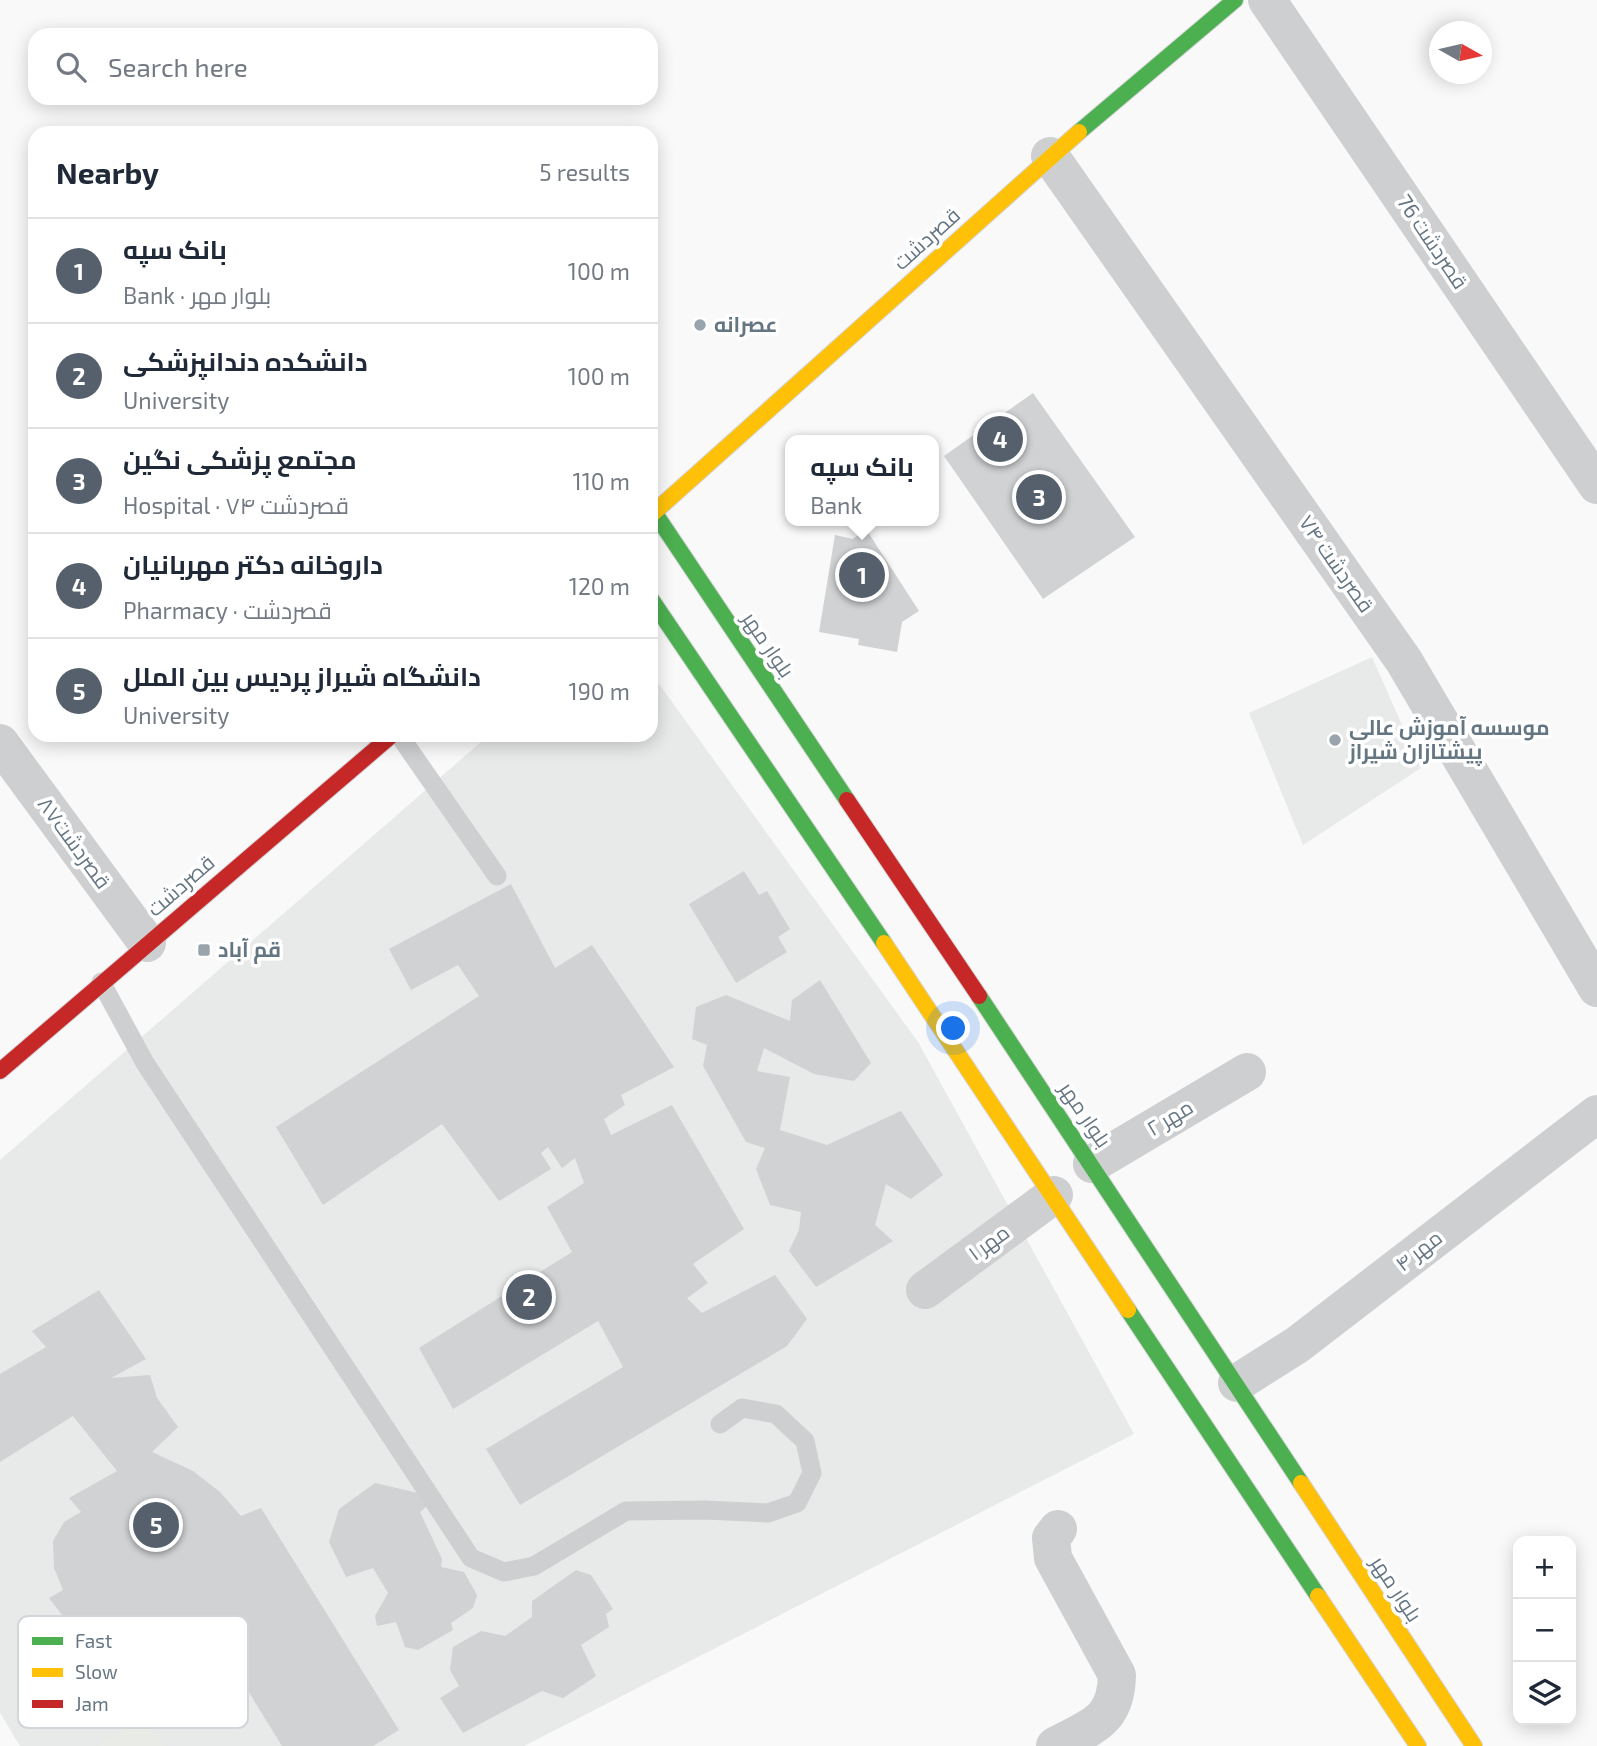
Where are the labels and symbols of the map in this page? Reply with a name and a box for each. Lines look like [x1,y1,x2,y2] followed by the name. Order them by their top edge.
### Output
[1429,21,1492,84] north arrow
[1392,189,1474,294] street label: 76 قصردشت
[888,202,965,275] street label: قصردشت
[714,311,777,337] place label: عصرانه
[692,317,708,333] marker: عصرانه
[977,413,1023,465] pin: 4
[1016,471,1062,523] pin: 3
[1294,510,1380,617] street label: ۷۴ قصردشت
[839,549,885,601] pin: 1
[736,606,800,683] street label: بلوار مهر
[1348,714,1550,767] place label: موسسه آموزش عالی پیشتازان شیراز
[1327,732,1343,748] marker: موسسه آموزش عالی پیشتازان شیراز
[33,791,117,893] street label: قصردشت۸۷
[141,849,219,922] street label: قصردشت
[218,936,281,964] place label: قم آباد
[196,942,212,958] marker: قم آباد
[936,1011,970,1045] your location
[1053,1076,1117,1153] street label: بلوار مهر
[1142,1093,1198,1142] street label: ۲ مهر
[963,1218,1015,1267] street label: ۱ مهر
[1390,1224,1448,1277] street label: ۴ مهر
[506,1271,552,1323] pin: 2
[133,1499,179,1551] pin: 5
[1364,1550,1428,1627] street label: بلوار مهر
[18,1616,248,1728] legend
[75,1629,112,1652] text: Fast
[75,1660,118,1683] text: Slow
[75,1692,109,1715] text: Jam

